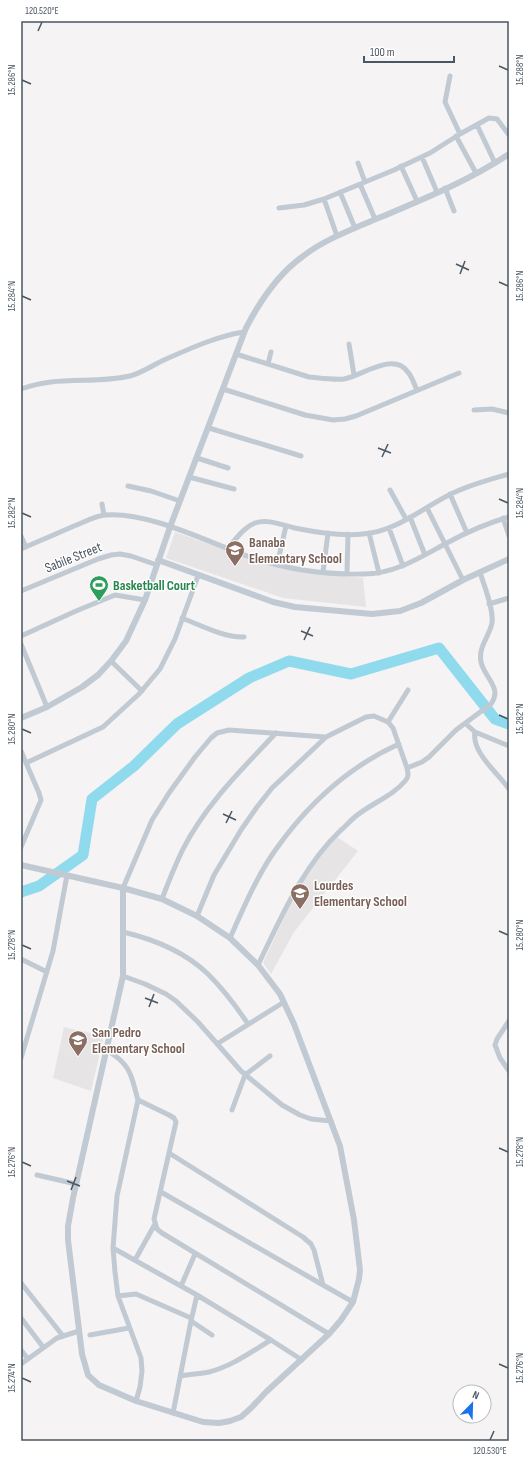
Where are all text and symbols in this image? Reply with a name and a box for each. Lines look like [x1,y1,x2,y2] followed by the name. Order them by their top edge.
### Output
[25,5,59,17] text: 120.520°E
[364,38,454,64] scale bar
[370,45,395,60] text: 100 m
[514,55,526,85] text: 15.288°N
[6,65,18,95] text: 15.286°N
[514,271,526,301] text: 15.286°N
[6,281,18,311] text: 15.284°N
[514,488,526,518] text: 15.284°N
[6,498,18,528] text: 15.282°N
[249,534,342,567] place label: Banaba Elementary School
[42,538,104,577] street label: Sabile Street
[224,539,246,567] school or university icon: Banaba Elementary School
[88,574,110,602] sports icon: Basketball Court
[113,577,196,594] place label: Basketball Court
[514,704,526,734] text: 15.282°N
[6,714,18,744] text: 15.280°N
[314,877,407,910] place label: Lourdes Elementary School
[289,882,311,910] school or university icon: Lourdes Elementary School
[514,920,526,950] text: 15.280°N
[6,930,18,960] text: 15.278°N
[92,1024,185,1057] place label: San Pedro Elementary School
[67,1029,89,1057] school or university icon: San Pedro Elementary School
[514,1137,526,1167] text: 15.278°N
[6,1147,18,1177] text: 15.276°N
[514,1353,526,1383] text: 15.276°N
[6,1363,18,1393] text: 15.274°N
[452,1384,492,1424] north arrow
[470,1388,481,1402] text: N
[473,1445,507,1457] text: 120.530°E

